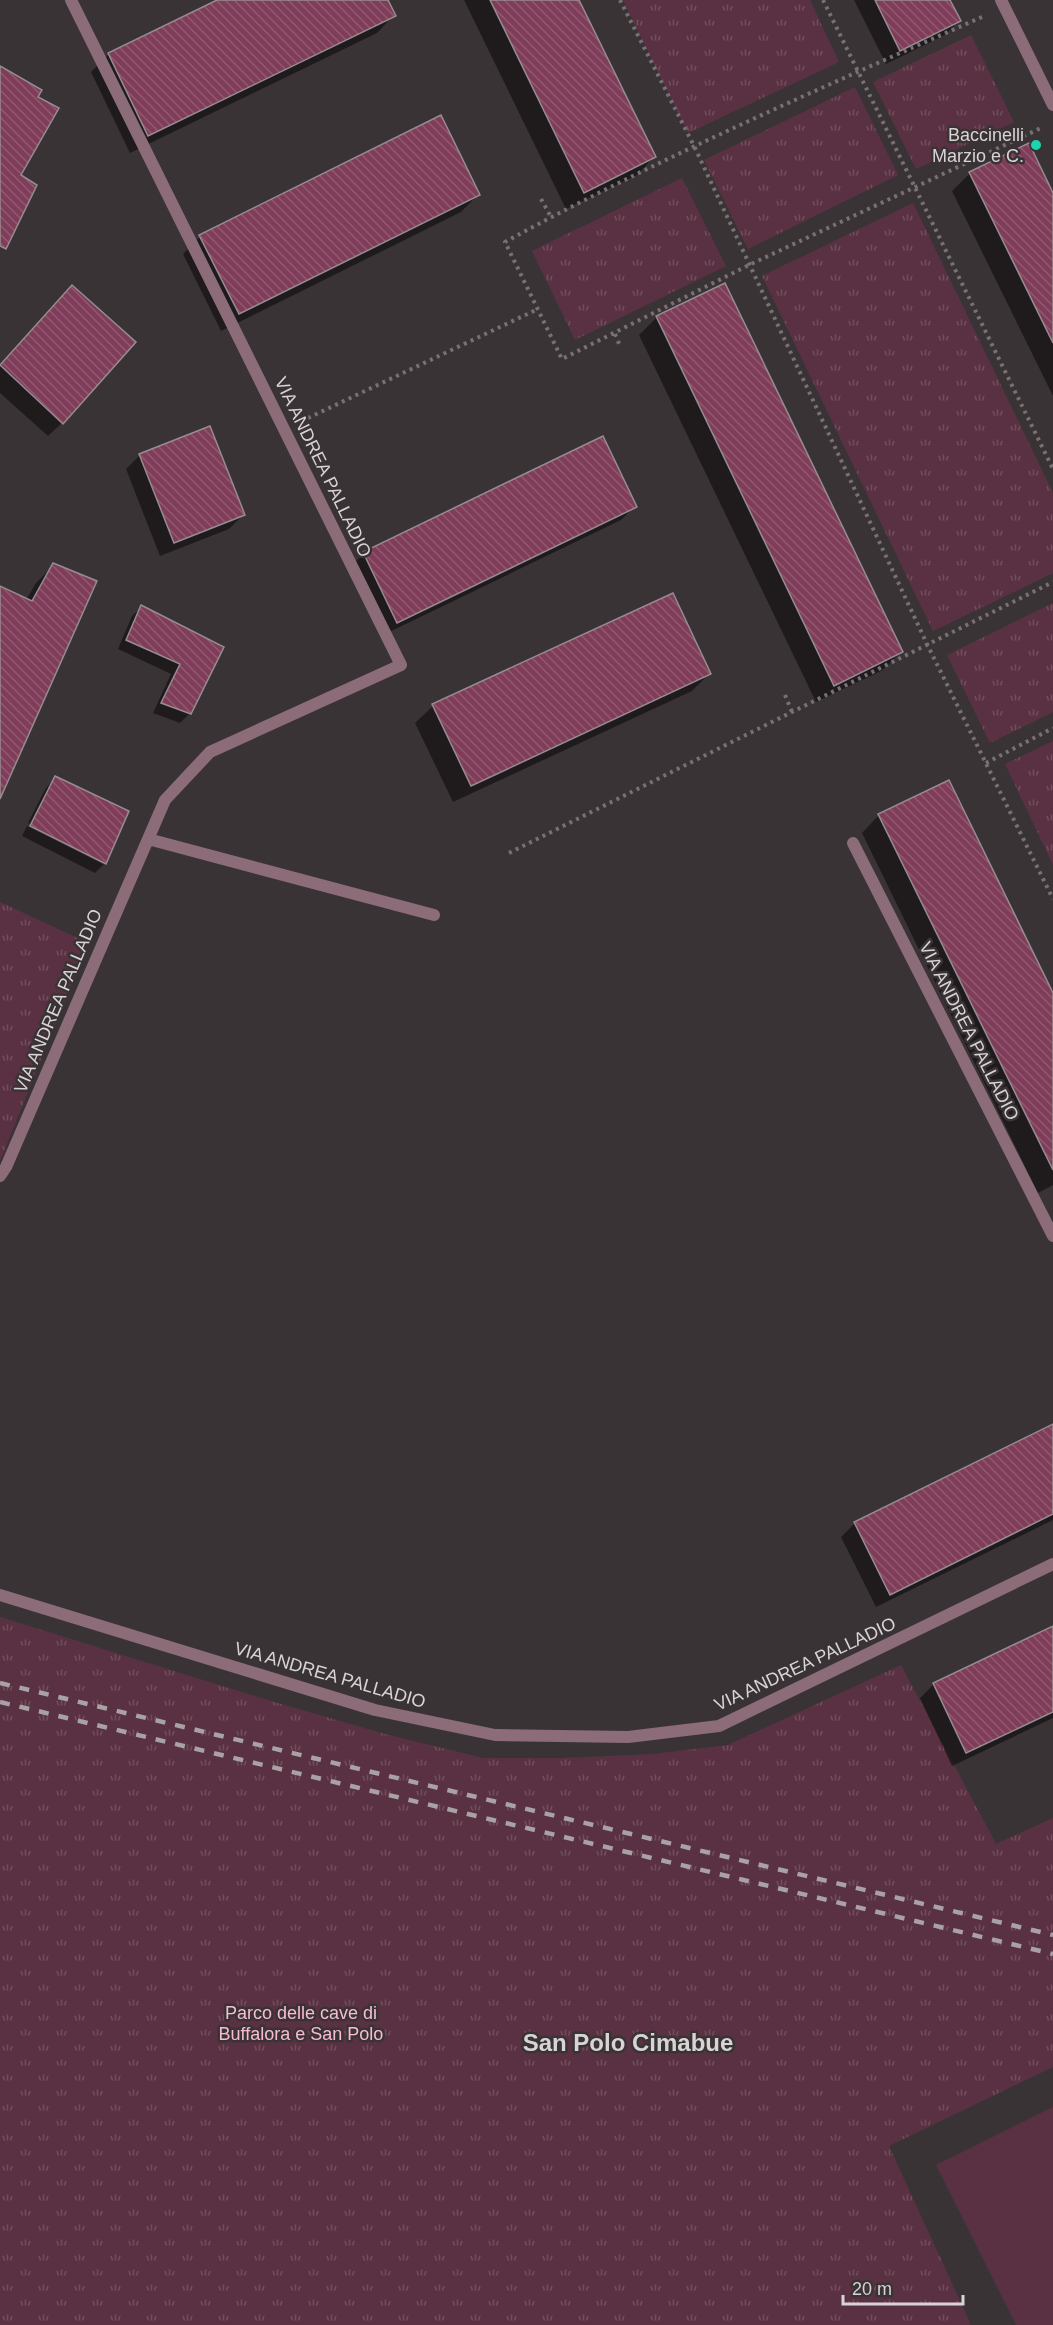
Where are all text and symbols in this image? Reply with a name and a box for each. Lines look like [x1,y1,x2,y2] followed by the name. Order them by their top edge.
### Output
[932,125,1024,166] place label: Baccinelli Marzio e C.
[1029,138,1043,152] marker: Baccinelli Marzio e C.
[271,374,375,560] street label: VIA ANDREA PALLADIO
[10,906,106,1096] street label: VIA ANDREA PALLADIO
[915,938,1023,1124] street label: VIA ANDREA PALLADIO
[711,1613,899,1715] street label: VIA ANDREA PALLADIO
[232,1638,428,1712] street label: VIA ANDREA PALLADIO
[219,2003,383,2044] park label: Parco delle cave di Buffalora e San Polo
[523,2029,733,2056] district label: San Polo Cimabue
[843,2268,963,2306] scale bar
[852,2279,892,2299] text: 20 m

